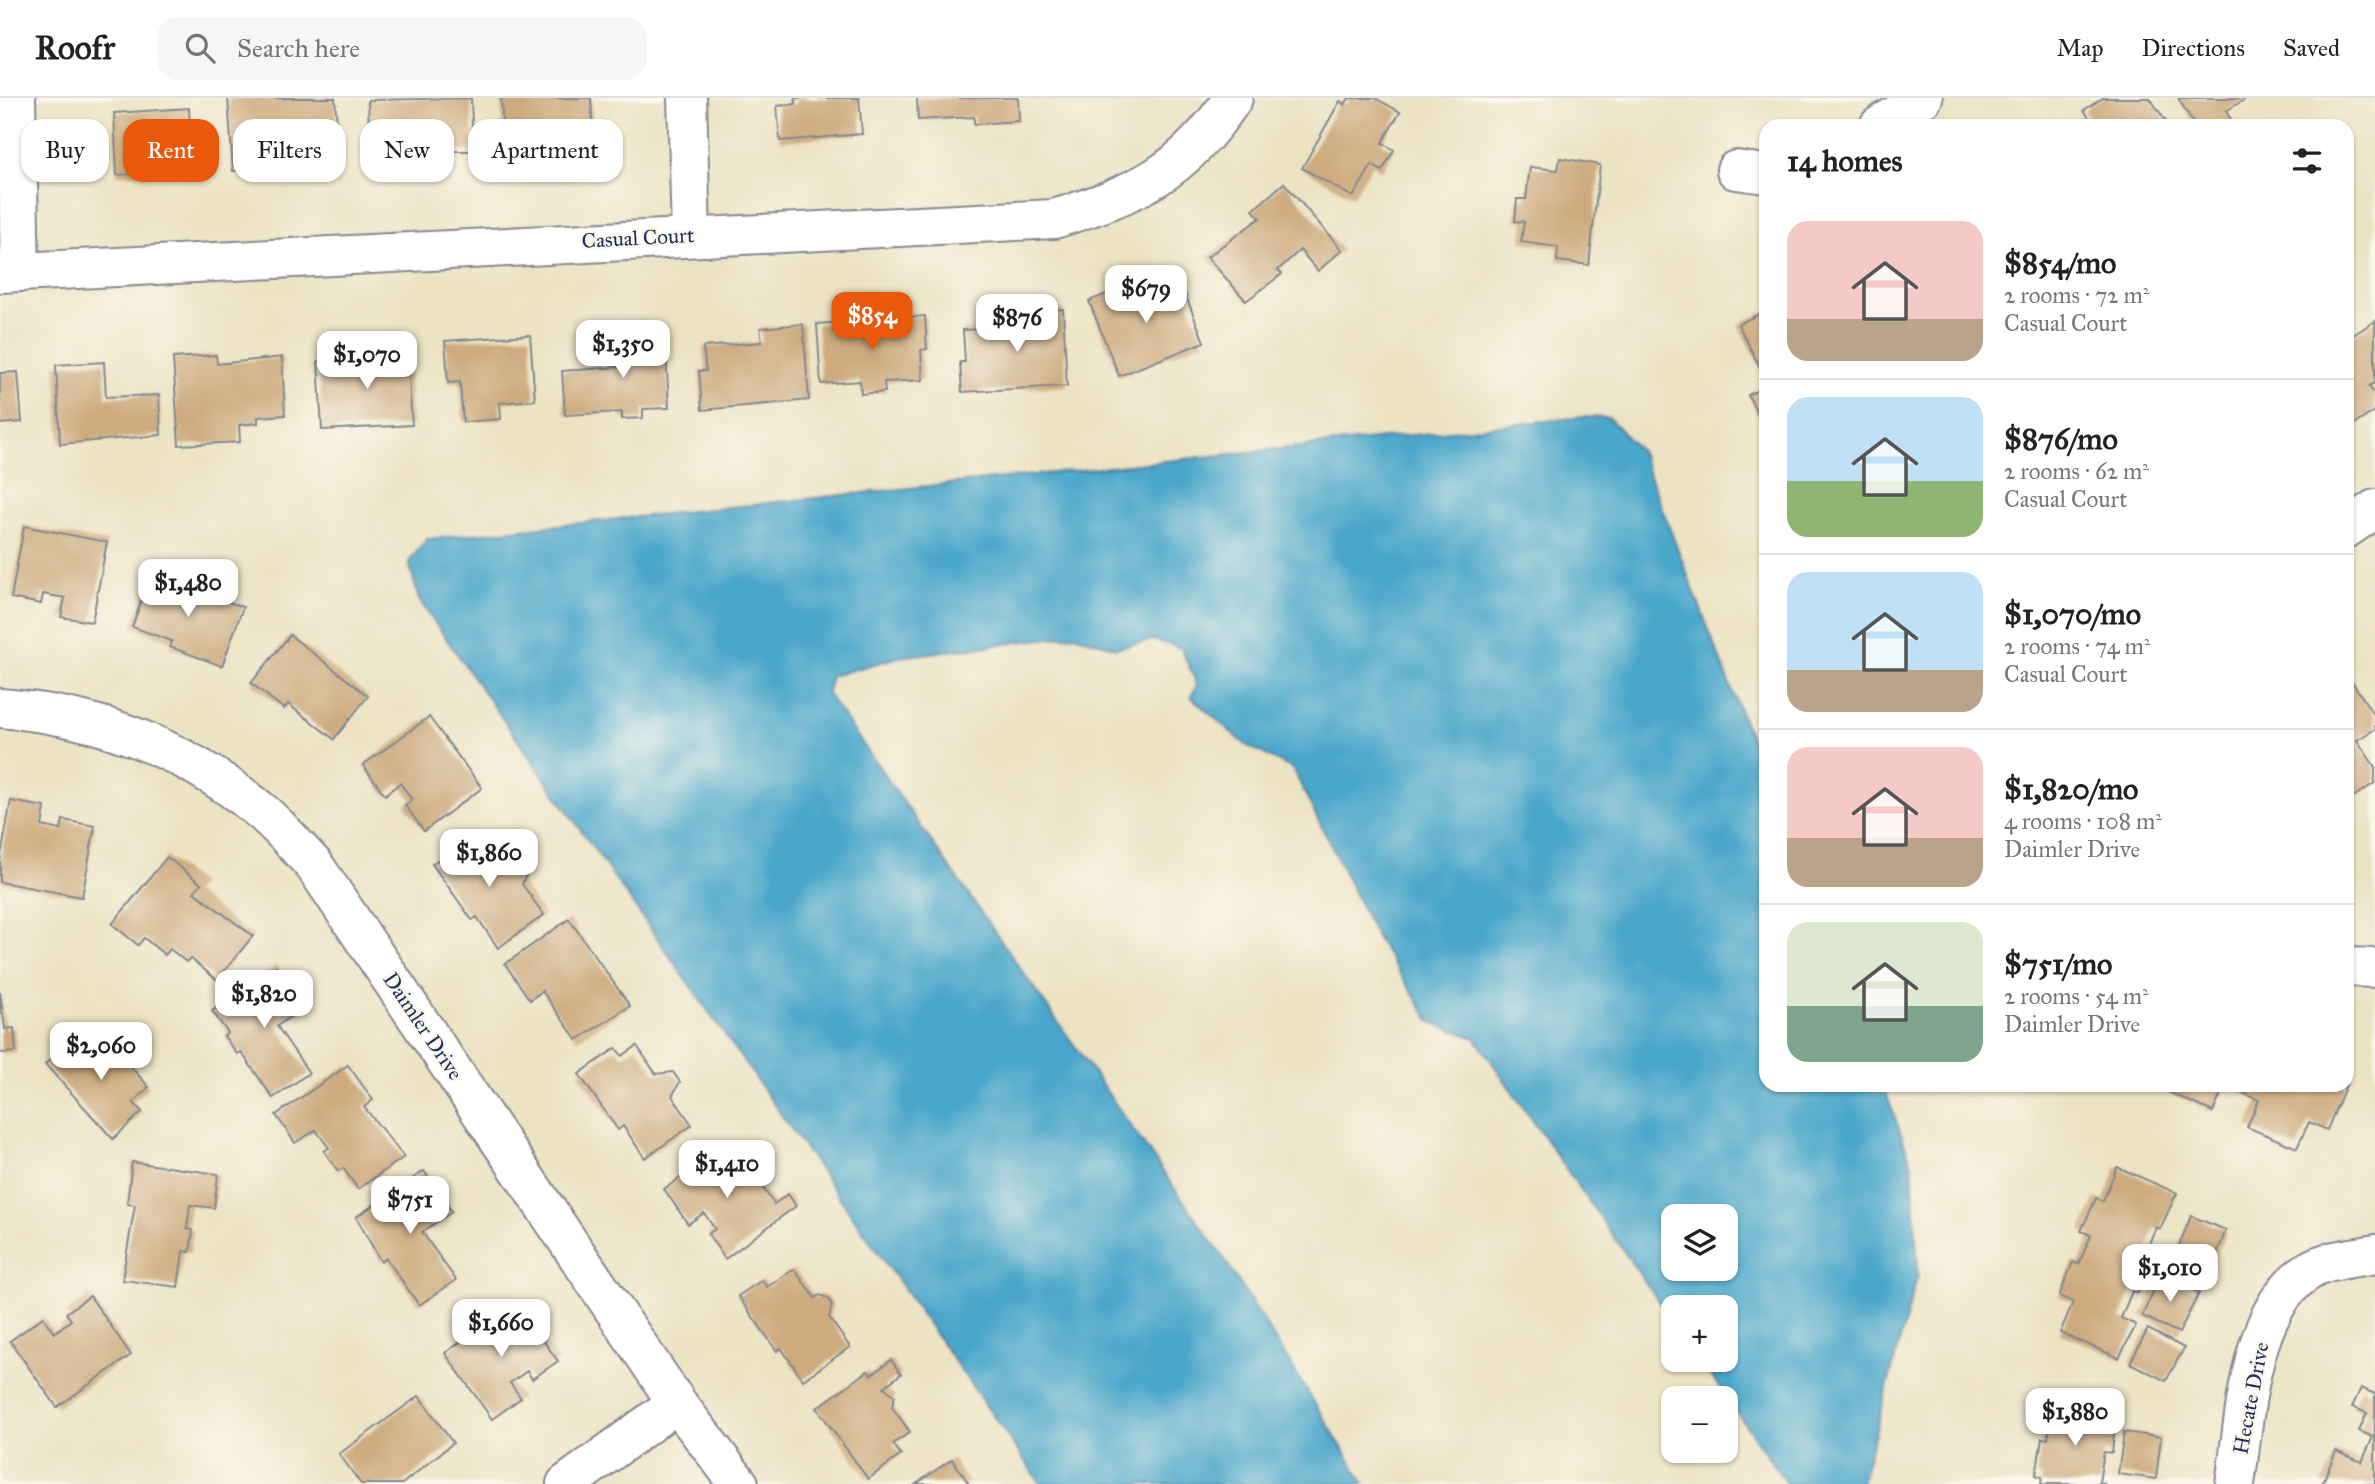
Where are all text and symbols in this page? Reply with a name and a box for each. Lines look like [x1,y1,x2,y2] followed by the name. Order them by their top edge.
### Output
[157,17,647,80] search box
[35,28,115,68] text: Roofr
[181,29,219,67] icon: search
[237,32,360,64] text: Search here
[2057,33,2104,63] text: Map
[2142,33,2245,63] text: Directions
[2283,33,2340,63] text: Saved
[21,119,109,182] chip: Buy
[123,119,219,182] chip: Rent
[233,119,346,182] chip: Filters
[360,119,454,182] chip: New
[468,119,623,182] chip: Apartment
[2288,142,2326,180] icon: filters
[1787,143,1902,179] text: 14 homes
[581,222,695,254] street label: Casual Court
[2004,245,2116,281] text: $854/mo
[1843,249,1927,333] icon: home
[1105,266,1187,325] pin: $679
[1121,274,1171,302] text: $679
[2004,281,2149,309] text: 2 rooms · 72 m²
[831,292,913,352] pin: $854
[976,294,1058,354] pin: $876
[848,301,896,329] text: $854
[992,303,1042,331] text: $876
[2004,309,2127,337] text: Casual Court
[566,320,680,380] pin: $1,350
[592,329,654,357] text: $1,350
[310,331,424,391] pin: $1,070
[333,340,401,368] text: $1,070
[2004,421,2118,457] text: $876/mo
[1843,425,1927,509] icon: home
[2004,457,2149,485] text: 2 rooms · 62 m²
[2004,485,2127,513] text: Casual Court
[131,560,245,619] pin: $1,480
[154,568,222,596] text: $1,480
[2004,596,2141,632] text: $1,070/mo
[1843,600,1927,684] icon: home
[2004,632,2150,660] text: 2 rooms · 74 m²
[2004,660,2127,688] text: Casual Court
[2004,771,2138,807] text: $1,820/mo
[1843,775,1927,859] icon: home
[2004,807,2162,835] text: 4 rooms · 108 m²
[432,830,546,889] pin: $1,860
[2004,835,2140,863] text: Daimler Drive
[456,838,522,866] text: $1,860
[2004,946,2112,982] text: $751/mo
[1843,950,1927,1034] icon: home
[378,967,469,1085] street label: Daimler Drive
[207,970,321,1030] pin: $1,820
[231,979,297,1007] text: $1,820
[2004,982,2149,1010] text: 2 rooms · 54 m²
[2004,1010,2140,1038] text: Daimler Drive
[44,1023,158,1082] pin: $2,060
[66,1031,136,1059] text: $2,060
[670,1140,784,1200] pin: $1,410
[695,1149,759,1177] text: $1,410
[369,1176,451,1236] pin: $751
[387,1185,433,1213] text: $751
[1661,1204,1738,1463] map controls
[1661,1204,1738,1281] button: layers
[2113,1244,2227,1304] pin: $1,010
[2138,1253,2202,1281] text: $1,010
[1661,1295,1738,1372] button: +
[444,1300,558,1359] pin: $1,660
[468,1308,534,1336] text: $1,660
[2227,1339,2275,1456] street label: Hecate Drive
[1661,1386,1738,1463] button: −
[2018,1388,2132,1448] pin: $1,880
[2042,1397,2108,1425] text: $1,880

